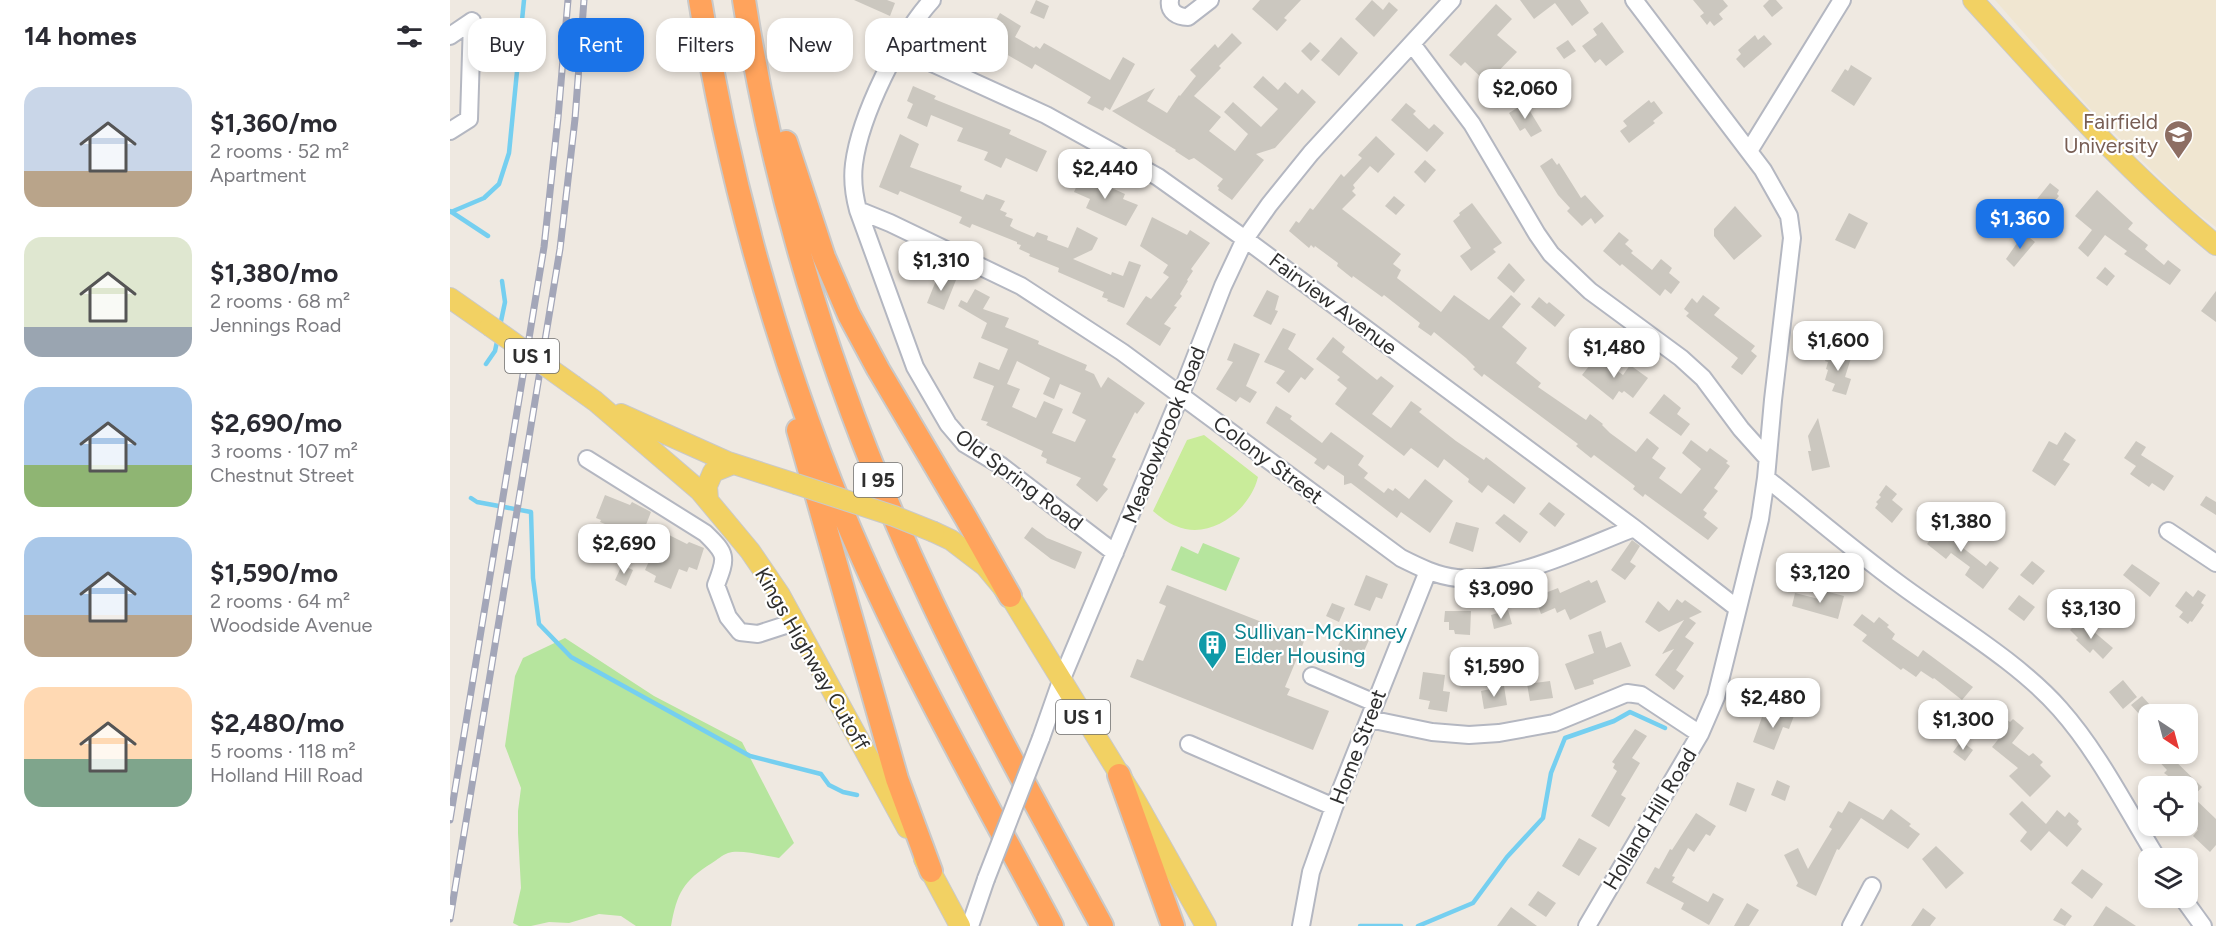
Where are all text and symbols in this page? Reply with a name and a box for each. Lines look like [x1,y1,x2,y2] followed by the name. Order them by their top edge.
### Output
[468,18,546,72] chip: Buy
[558,18,644,72] chip: Rent
[656,18,755,72] chip: Filters
[767,18,853,72] chip: New
[865,18,1008,72] chip: Apartment
[24,20,137,52] text: 14 homes
[393,20,426,53] icon: filters
[1476,69,1574,120] pin: $2,060
[1492,76,1558,100] text: $2,060
[210,107,337,139] text: $1,360/mo
[2064,109,2158,158] place label: Fairfield University
[72,111,144,183] icon: home
[2163,118,2195,160] school or university icon: Fairfield University
[210,139,349,163] text: 2 rooms · 52 m²
[1056,149,1154,200] pin: $2,440
[1072,156,1138,180] text: $2,440
[210,163,307,187] text: Apartment
[1971,199,2069,250] pin: $1,360
[1990,206,2050,230] text: $1,360
[892,241,990,292] pin: $1,310
[1264,247,1402,360] street label: Fairview Avenue
[912,248,970,272] text: $1,310
[210,257,338,289] text: $1,380/mo
[72,261,144,333] icon: home
[210,289,350,313] text: 2 rooms · 68 m²
[210,313,341,337] text: Jennings Road
[1789,321,1887,372] pin: $1,600
[1565,328,1663,379] pin: $1,480
[1807,328,1869,352] text: $1,600
[1583,335,1645,359] text: $1,480
[505,339,559,373] road number: US 1
[1117,343,1210,527] street label: Meadowbrook Road
[210,407,342,439] text: $2,690/mo
[1209,410,1328,509] street label: Colony Street
[72,411,144,483] icon: home
[951,423,1088,536] street label: Old Spring Road
[210,439,358,463] text: 3 rooms · 107 m²
[210,463,354,487] text: Chestnut Street
[854,463,902,497] road number: I 95
[1912,502,2010,553] pin: $1,380
[1931,509,1991,533] text: $1,380
[575,524,673,575] pin: $2,690
[592,531,656,555] text: $2,690
[1771,553,1869,604] pin: $3,120
[210,557,338,589] text: $1,590/mo
[1790,560,1850,584] text: $3,120
[72,561,144,633] icon: home
[750,563,875,755] street label: Kings Highway Cutoff
[1452,569,1550,620] pin: $3,090
[1469,576,1533,600] text: $3,090
[210,589,350,613] text: 2 rooms · 64 m²
[2042,589,2140,640] pin: $3,130
[2061,596,2121,620] text: $3,130
[210,613,372,637] text: Woodside Avenue
[1234,619,1407,668] place label: Sullivan-McKinney Elder Housing
[1197,628,1229,670] building icon: Sullivan-McKinney Elder Housing
[1445,647,1543,698] pin: $1,590
[1464,654,1524,678] text: $1,590
[1724,678,1822,729] pin: $2,480
[1740,685,1806,709] text: $2,480
[1324,686,1391,808] street label: Home Street
[1056,700,1110,734] road number: US 1
[1914,700,2012,751] pin: $1,300
[2138,704,2198,764] north arrow
[2138,704,2198,908] map controls
[210,707,344,739] text: $2,480/mo
[1932,707,1994,731] text: $1,300
[72,711,144,783] icon: home
[210,739,356,763] text: 5 rooms · 118 m²
[1598,744,1702,894] street label: Holland Hill Road
[210,763,363,787] text: Holland Hill Road
[2138,776,2198,836] button: locate
[2138,848,2198,908] button: layers

